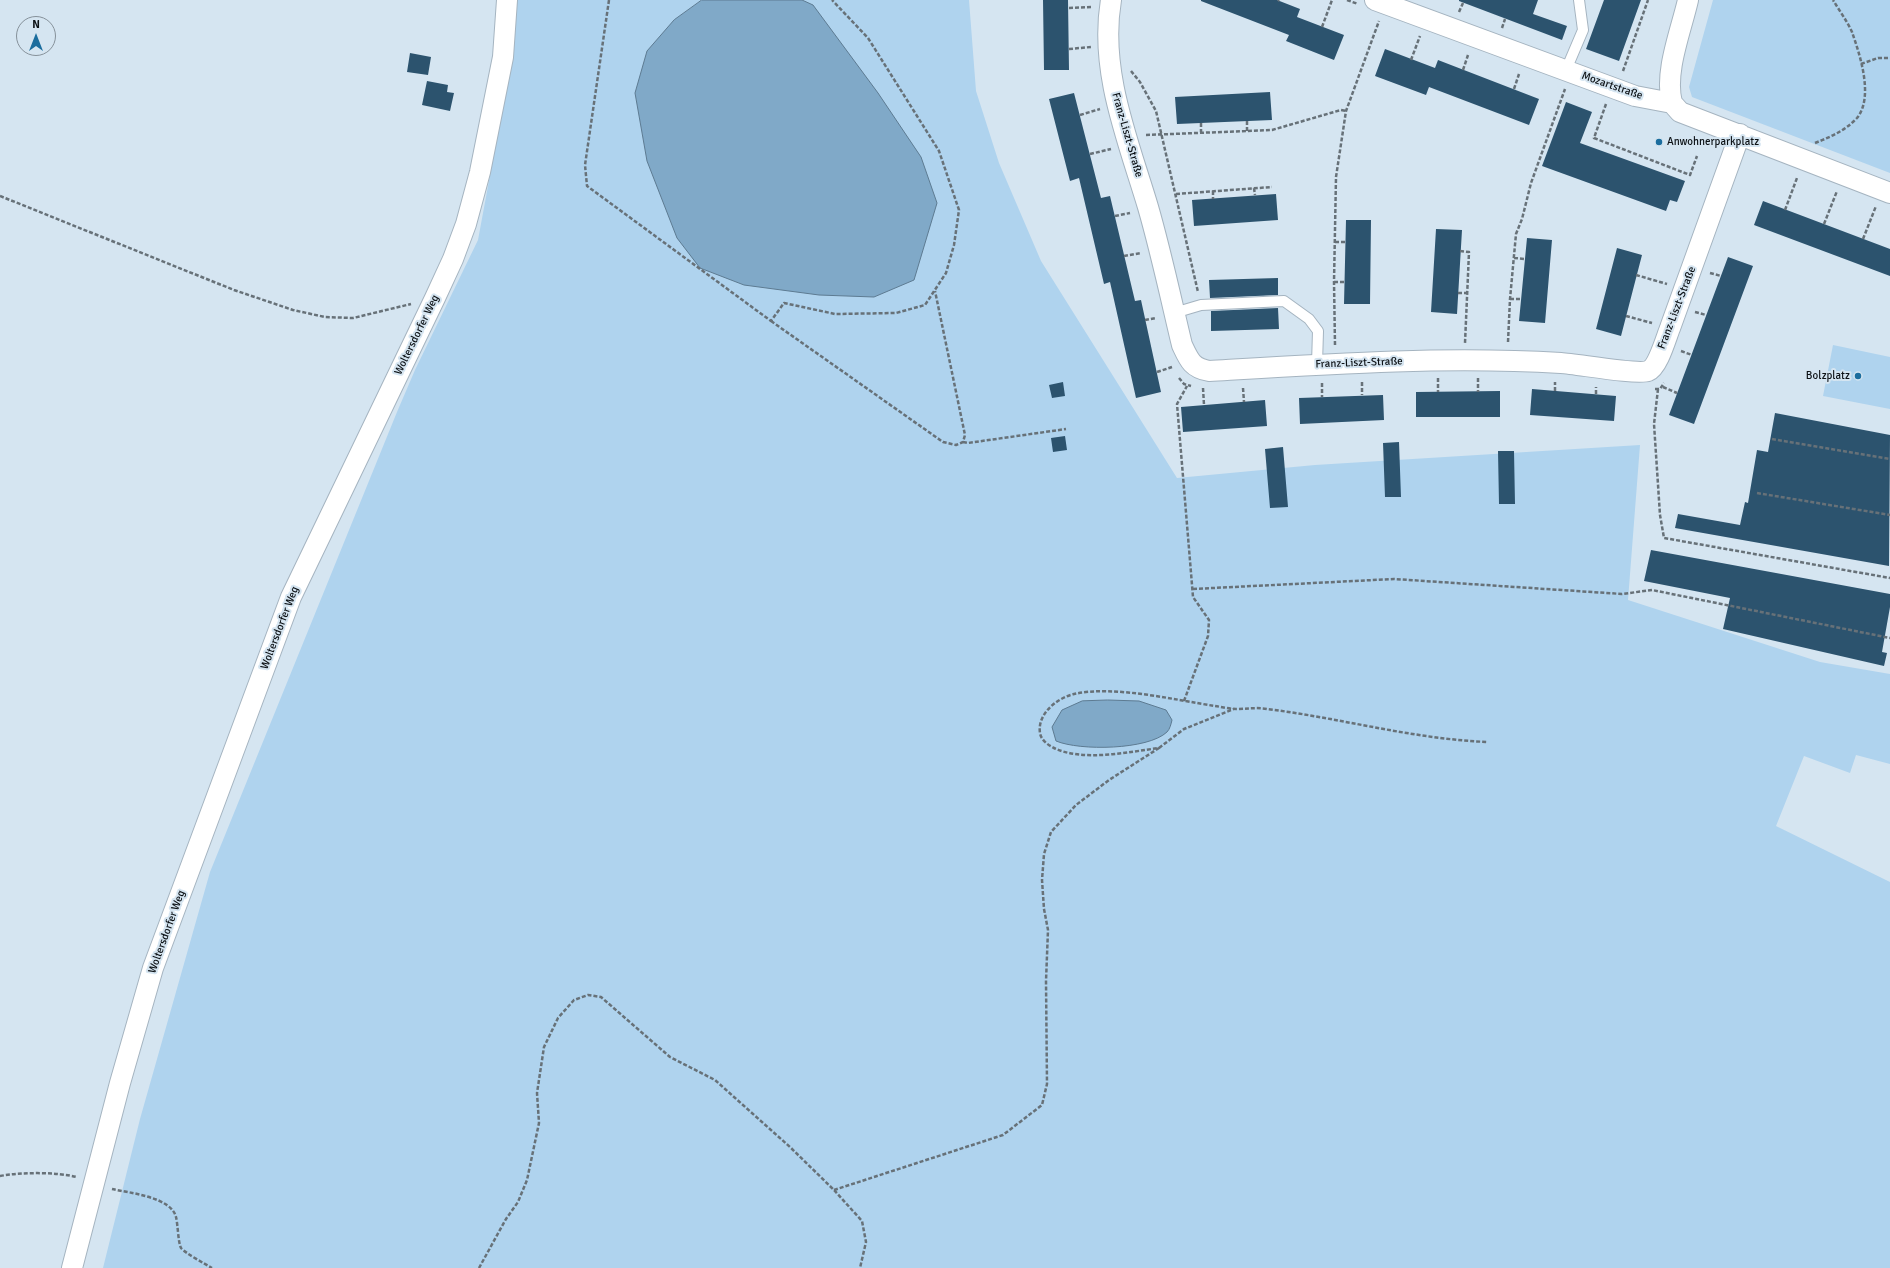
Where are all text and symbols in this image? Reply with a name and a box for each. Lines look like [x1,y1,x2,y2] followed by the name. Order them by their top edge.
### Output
[16,16,56,56] north arrow
[32,18,40,31] text: N
[1580,69,1644,103] street label: Mozartstraße
[1109,91,1145,179] street label: Franz-Liszt-Straße
[1667,135,1759,149] place label: Anwohnerparkplatz
[1654,137,1664,147] marker: Anwohnerparkplatz
[1655,265,1699,351] street label: Franz-Liszt-Straße
[392,293,442,377] street label: Woltersdorfer Weg
[1315,355,1403,371] street label: Franz-Liszt-Straße
[1806,369,1850,383] place label: Bolzplatz
[1853,371,1863,381] marker: Bolzplatz
[258,585,302,671] street label: Woltersdorfer Weg
[146,889,188,975] street label: Woltersdorfer Weg

